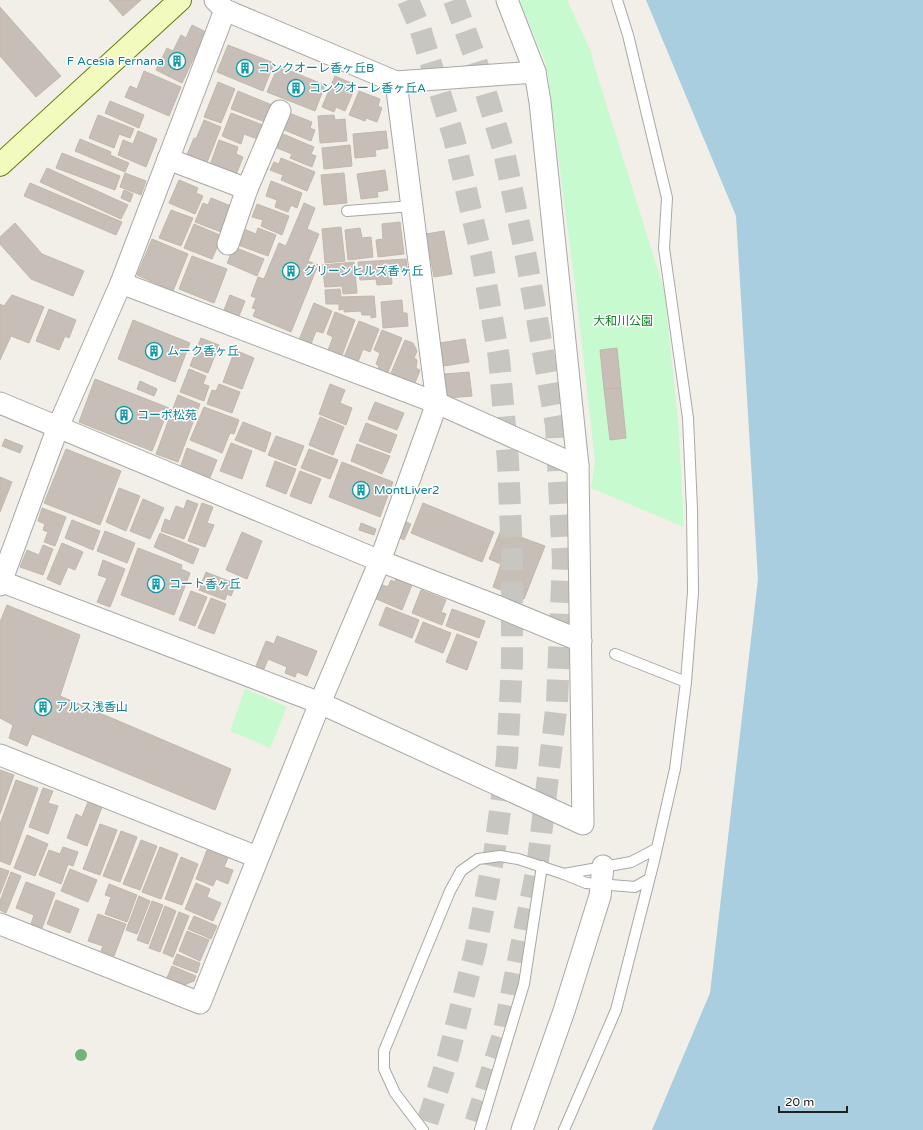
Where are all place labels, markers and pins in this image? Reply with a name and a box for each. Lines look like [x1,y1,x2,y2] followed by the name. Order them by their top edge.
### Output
[167,51,187,71] building icon: F Acesia Fernana
[67,54,164,68] place label: F Acesia Fernana
[235,58,255,78] building icon: コンクオーレ香ヶ丘B
[258,61,374,75] place label: コンクオーレ香ヶ丘B
[286,78,306,98] building icon: コンクオーレ香ヶ丘A
[309,81,426,95] place label: コンクオーレ香ヶ丘A
[281,261,301,281] building icon: グリーンヒルズ香ヶ丘
[304,264,423,278] place label: グリーンヒルズ香ヶ丘
[144,341,164,361] building icon: ムーク香ヶ丘
[167,344,239,358] place label: ムーク香ヶ丘
[114,405,134,425] building icon: コーポ松苑
[137,408,197,422] place label: コーポ松苑
[351,480,371,500] building icon: MontLiver2
[374,483,440,497] place label: MontLiver2
[146,574,166,594] building icon: コート香ヶ丘
[169,577,241,591] place label: コート香ヶ丘
[33,697,53,717] building icon: アルス浅香山
[56,700,128,714] place label: アルス浅香山

